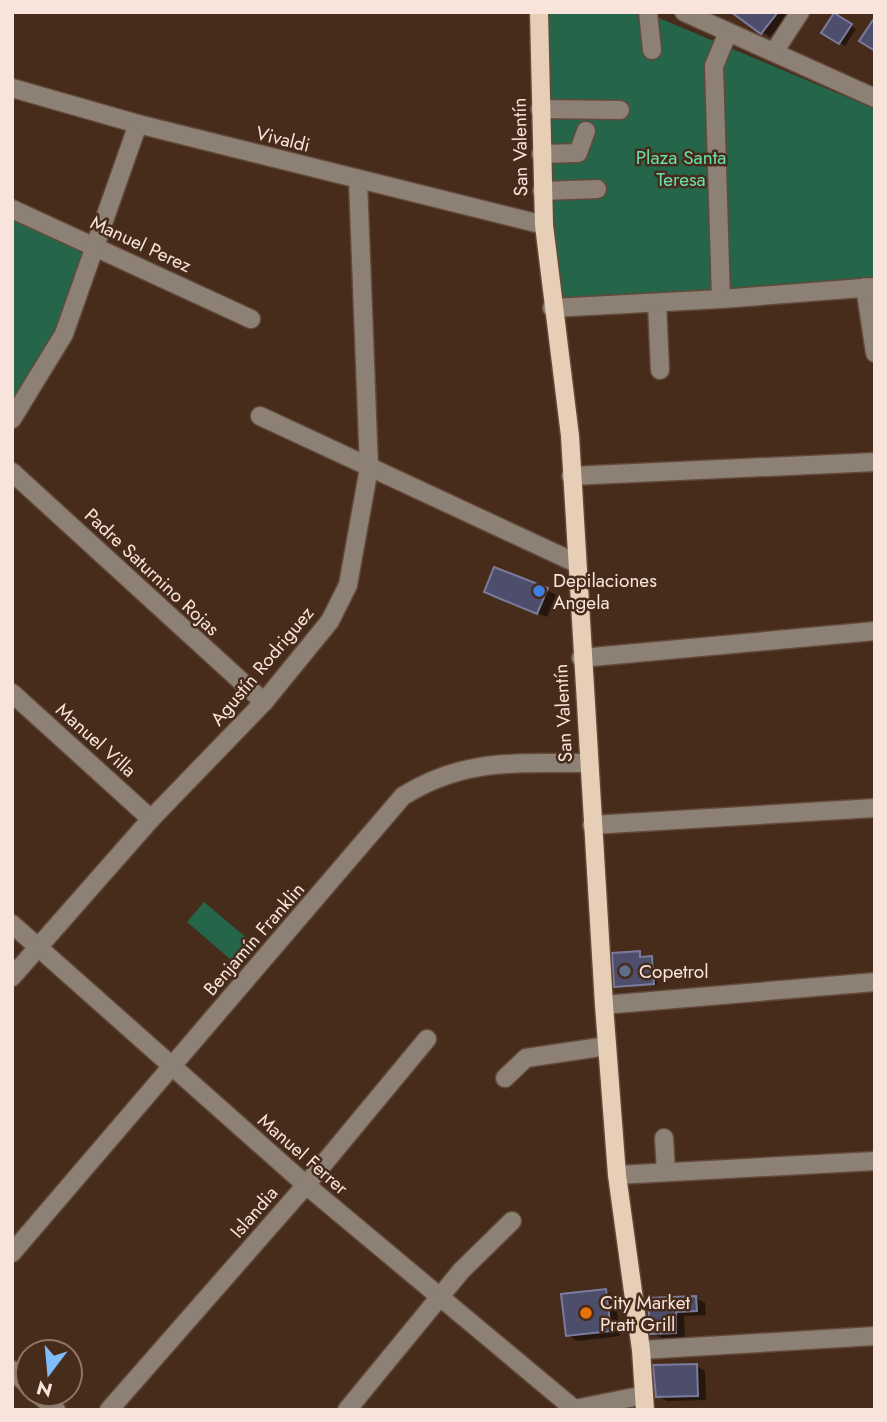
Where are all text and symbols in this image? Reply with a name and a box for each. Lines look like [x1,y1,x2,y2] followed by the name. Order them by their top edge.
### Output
[506,97,534,197] street label: San Valentín
[253,119,313,159] street label: Vivaldi
[636,144,726,193] park label: Plaza Santa Teresa
[86,209,196,279] street label: Manuel Perez
[79,502,226,642] street label: Padre Saturnino Rojas
[553,567,657,616] place label: Depilaciones Angela
[531,583,547,599] marker: Depilaciones Angela
[204,600,320,732] street label: Agustín Rodriguez
[547,663,579,763] street label: San Valentín
[50,697,142,783] street label: Manuel Villa
[197,877,311,1001] street label: Benjamín Franklin
[639,958,709,985] place label: Copetrol
[617,963,633,979] marker: Copetrol
[252,1107,355,1201] street label: Manuel Ferrer
[224,1180,284,1244] street label: Islandia
[600,1289,690,1338] place label: City Market Pratt Grill
[578,1305,594,1321] marker: City Market Pratt Grill
[14,1338,84,1408] north arrow
[33,1374,55,1404] text: N

